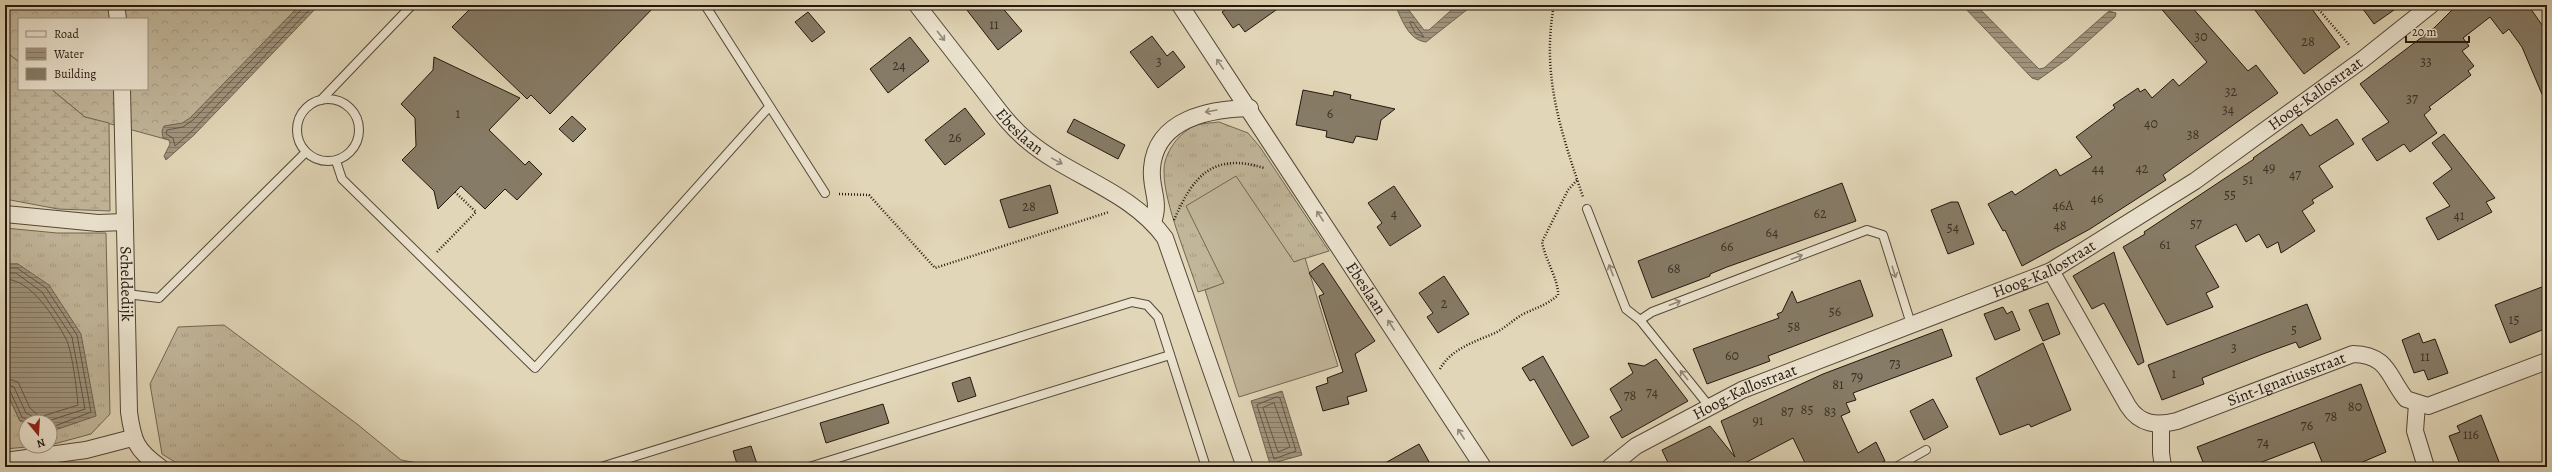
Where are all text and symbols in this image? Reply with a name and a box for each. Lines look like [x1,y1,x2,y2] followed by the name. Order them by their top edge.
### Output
[989,15,999,34] house number: 11
[18,18,148,90] legend
[2406,18,2469,44] scale bar
[2412,24,2436,40] text: 20 m
[54,26,80,42] text: Road
[2194,27,2208,46] house number: 30
[937,30,945,41] one-way arrow
[2301,32,2315,51] house number: 28
[53,46,84,62] text: Water
[1156,52,1162,71] house number: 3
[2264,52,2367,136] street label: Hoog-Kallostraat
[2420,52,2432,71] house number: 33
[893,56,906,75] house number: 24
[1216,59,1225,70] one-way arrow
[54,66,96,82] text: Building
[2225,82,2238,101] house number: 32
[2406,89,2418,108] house number: 37
[2222,100,2234,119] house number: 34
[456,104,461,123] house number: 1
[990,104,1048,160] street label: Ebeslaan
[1327,104,1333,123] house number: 6
[1205,107,1218,115] one-way arrow
[2144,114,2158,133] house number: 40
[2187,125,2200,144] house number: 38
[948,128,962,147] house number: 26
[1050,158,1062,166] one-way arrow
[2263,158,2275,177] house number: 49
[2092,159,2104,178] house number: 44
[2136,159,2149,178] house number: 42
[2289,165,2301,184] house number: 47
[2243,170,2254,189] house number: 51
[2224,185,2236,204] house number: 55
[2091,189,2103,208] house number: 46
[2053,196,2074,215] house number: 46A
[1022,197,1036,216] house number: 28
[1391,204,1397,223] house number: 4
[1813,204,1827,223] house number: 62
[2453,206,2465,225] house number: 41
[1316,211,1324,222] one-way arrow
[2190,214,2202,233] house number: 57
[2053,216,2067,235] house number: 48
[1947,218,1959,237] house number: 54
[1766,223,1778,242] house number: 64
[1990,235,2100,303] street label: Hoog-Kallostraat
[2159,235,2171,254] house number: 61
[1721,237,1733,256] house number: 66
[114,246,138,322] street label: Scheldedijk
[1790,253,1802,261] one-way arrow
[1341,258,1391,319] street label: Ebeslaan
[1667,259,1681,278] house number: 68
[1607,265,1615,277] one-way arrow
[1891,265,1898,278] one-way arrow
[1441,294,1448,313] house number: 2
[1669,299,1681,307] one-way arrow
[1829,302,1841,321] house number: 56
[2509,310,2519,329] house number: 15
[1788,317,1801,336] house number: 58
[1386,319,1394,331] one-way arrow
[2291,320,2297,339] house number: 5
[2231,338,2237,357] house number: 3
[1725,346,1739,365] house number: 60
[2224,347,2349,412] street label: Sint-Ignatiusstraat
[2420,347,2430,366] house number: 11
[1889,354,1901,373] house number: 73
[1689,359,1800,425] street label: Hoog-Kallostraat
[2172,364,2177,383] house number: 1
[1851,367,1863,386] house number: 79
[1680,370,1689,381] one-way arrow
[1832,375,1844,394] house number: 81
[1646,383,1658,402] house number: 74
[1624,386,1637,405] house number: 78
[2348,397,2362,416] house number: 80
[1801,400,1813,419] house number: 85
[1781,402,1793,421] house number: 87
[1824,402,1836,421] house number: 83
[2325,407,2338,426] house number: 78
[1752,411,1764,430] house number: 91
[18,414,58,454] north arrow
[2301,416,2313,435] house number: 76
[2463,425,2479,444] house number: 116
[1457,429,1465,440] one-way arrow
[2257,433,2269,452] house number: 74
[35,435,47,451] text: N

